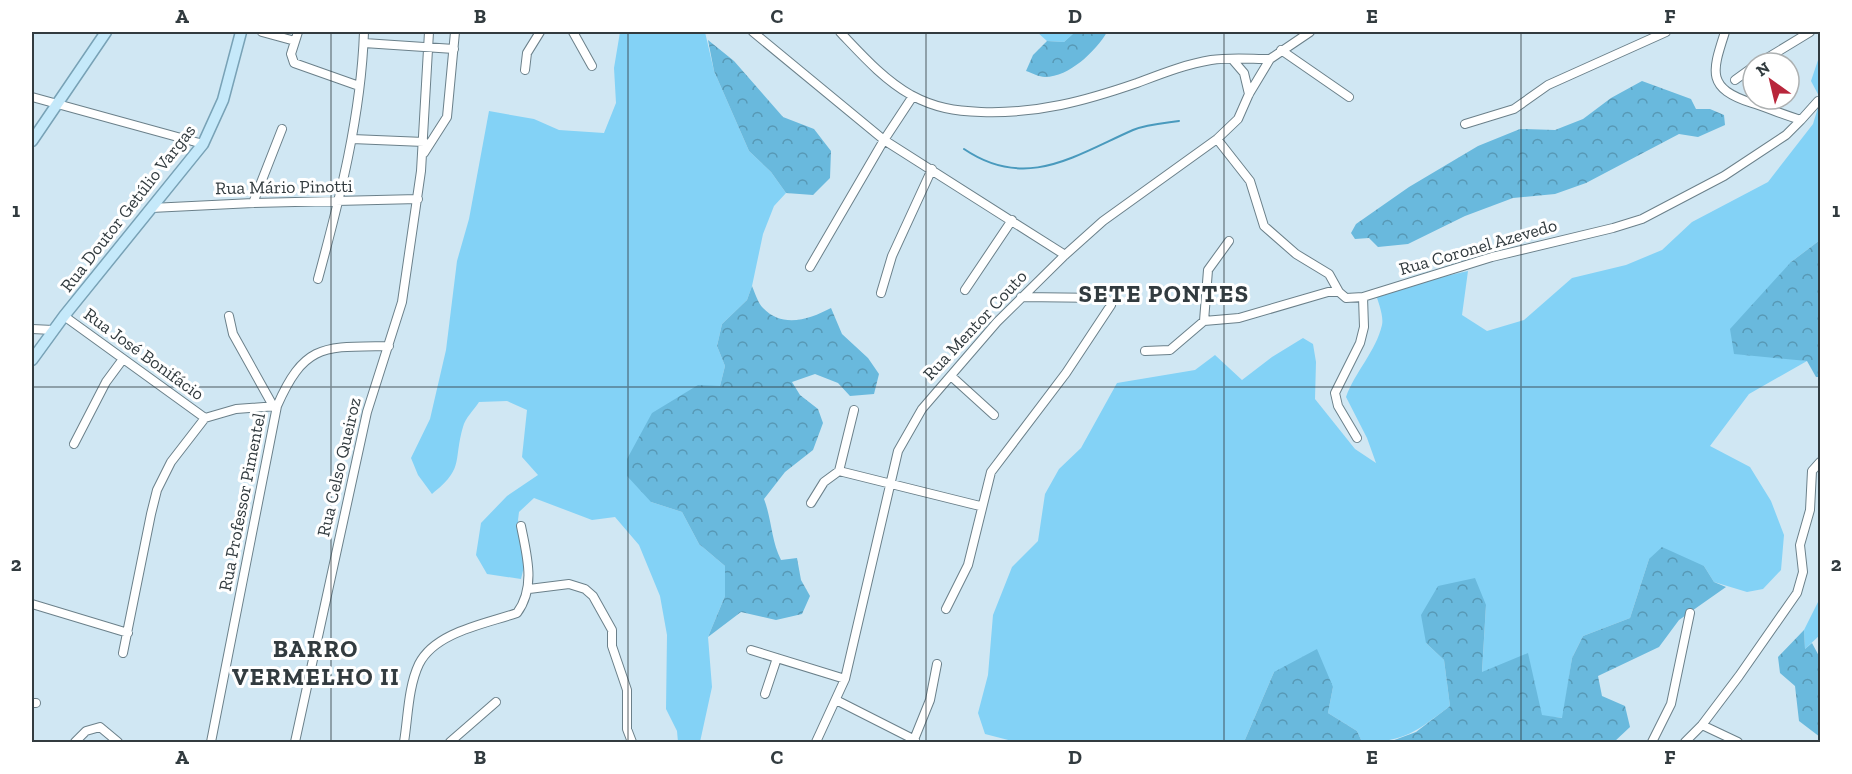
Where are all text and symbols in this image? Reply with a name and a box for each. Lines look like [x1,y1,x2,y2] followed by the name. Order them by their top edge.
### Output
[175,4,189,28] text: A
[474,4,486,28] text: B
[771,4,784,28] text: C
[1068,4,1082,28] text: D
[1366,4,1378,28] text: E
[1664,4,1676,28] text: F
[1741,51,1801,111] north arrow
[1753,58,1773,80] text: N
[56,120,200,296] street label: Rua Doutor Getúlio Vargas
[215,175,353,199] street label: Rua Mário Pinotti
[12,198,20,222] text: 1
[1832,198,1840,222] text: 1
[1396,214,1560,280] street label: Rua Coronel Azevedo
[918,265,1032,385] street label: Rua Mentor Couto
[1078,279,1250,308] district label: SETE PONTES
[79,303,209,405] street label: Rua José Bonifácio
[312,395,366,539] street label: Rua Celso Queiroz
[214,411,270,593] street label: Rua Professor Pimentel
[11,552,22,576] text: 2
[1831,552,1842,576] text: 2
[232,634,400,691] district label: BARRO VERMELHO II
[175,745,189,769] text: A
[474,745,486,769] text: B
[771,745,784,769] text: C
[1068,745,1082,769] text: D
[1366,745,1378,769] text: E
[1664,745,1676,769] text: F

